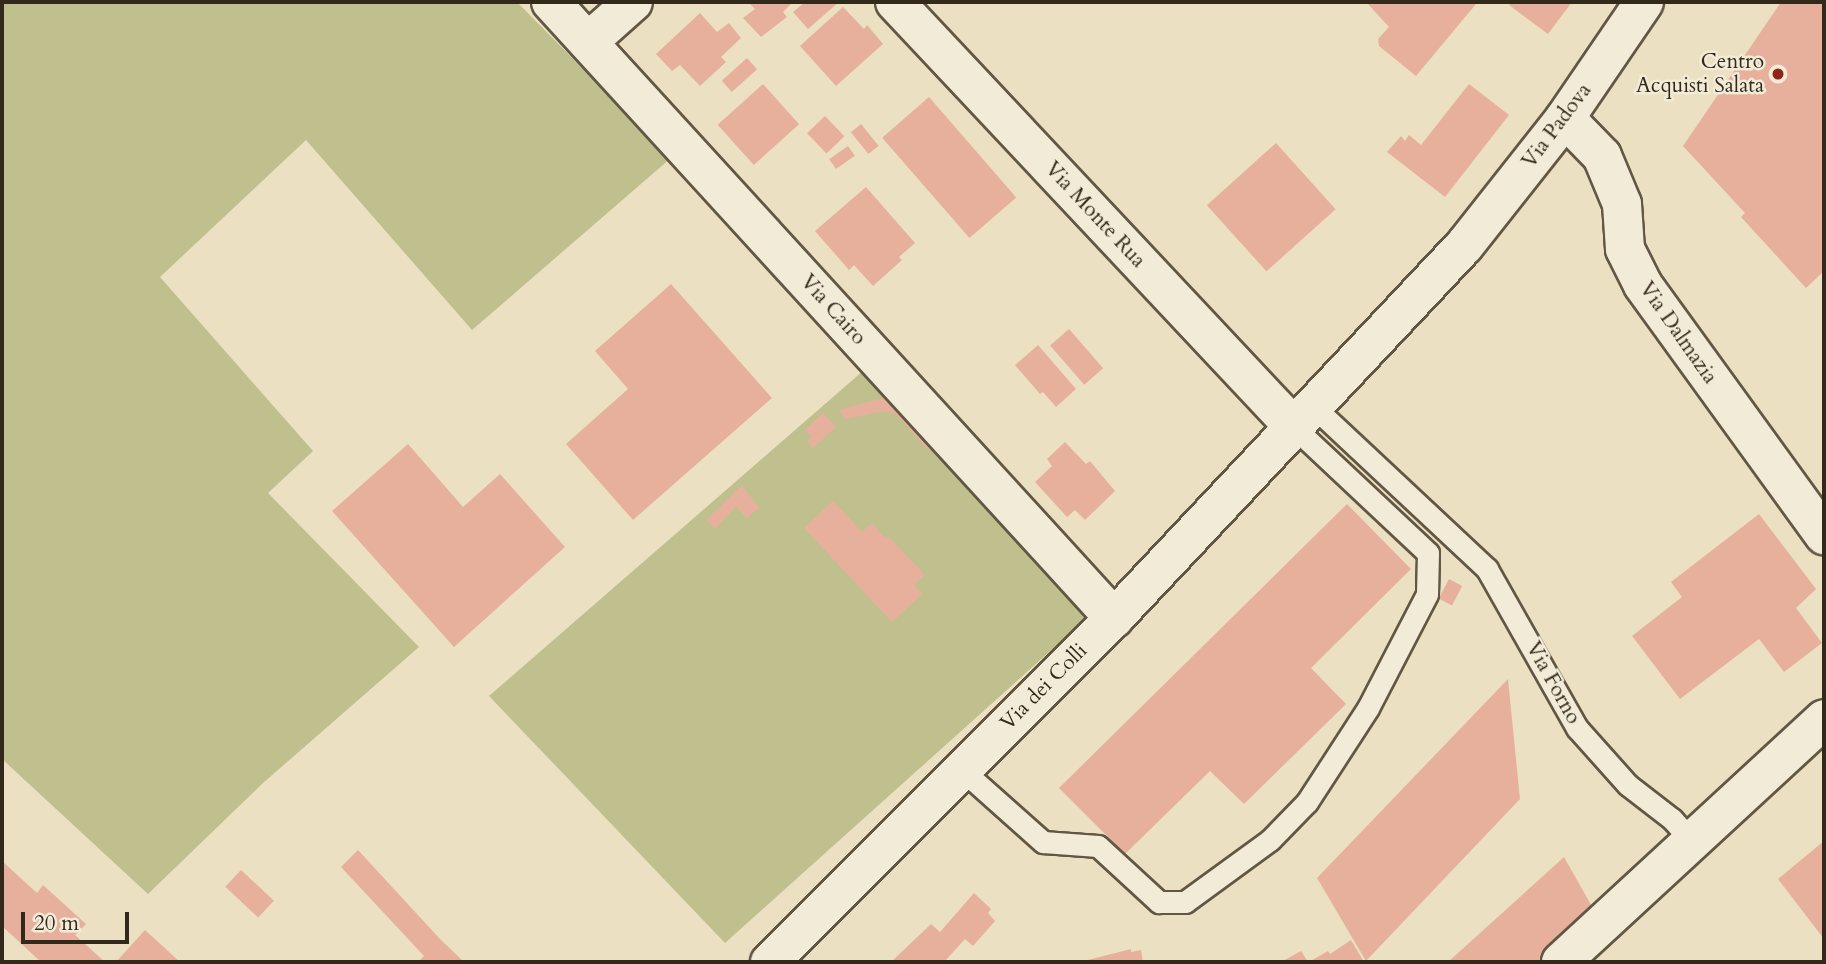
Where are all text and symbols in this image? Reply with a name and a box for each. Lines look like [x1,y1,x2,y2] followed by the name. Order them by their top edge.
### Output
[1636,49,1764,99] place label: Centro Acquisti Salata
[1770,66,1786,82] marker: Centro Acquisti Salata
[1517,79,1597,173] street label: Via Padova
[1039,157,1151,273] street label: Via Monte Rua
[795,270,871,350] street label: Via Cairo
[1634,277,1722,389] street label: Via Dalmazia
[1520,637,1586,729] street label: Via Forno
[995,638,1093,736] street label: Via dei Colli
[24,898,133,942] scale bar
[34,909,79,938] text: 20 m

